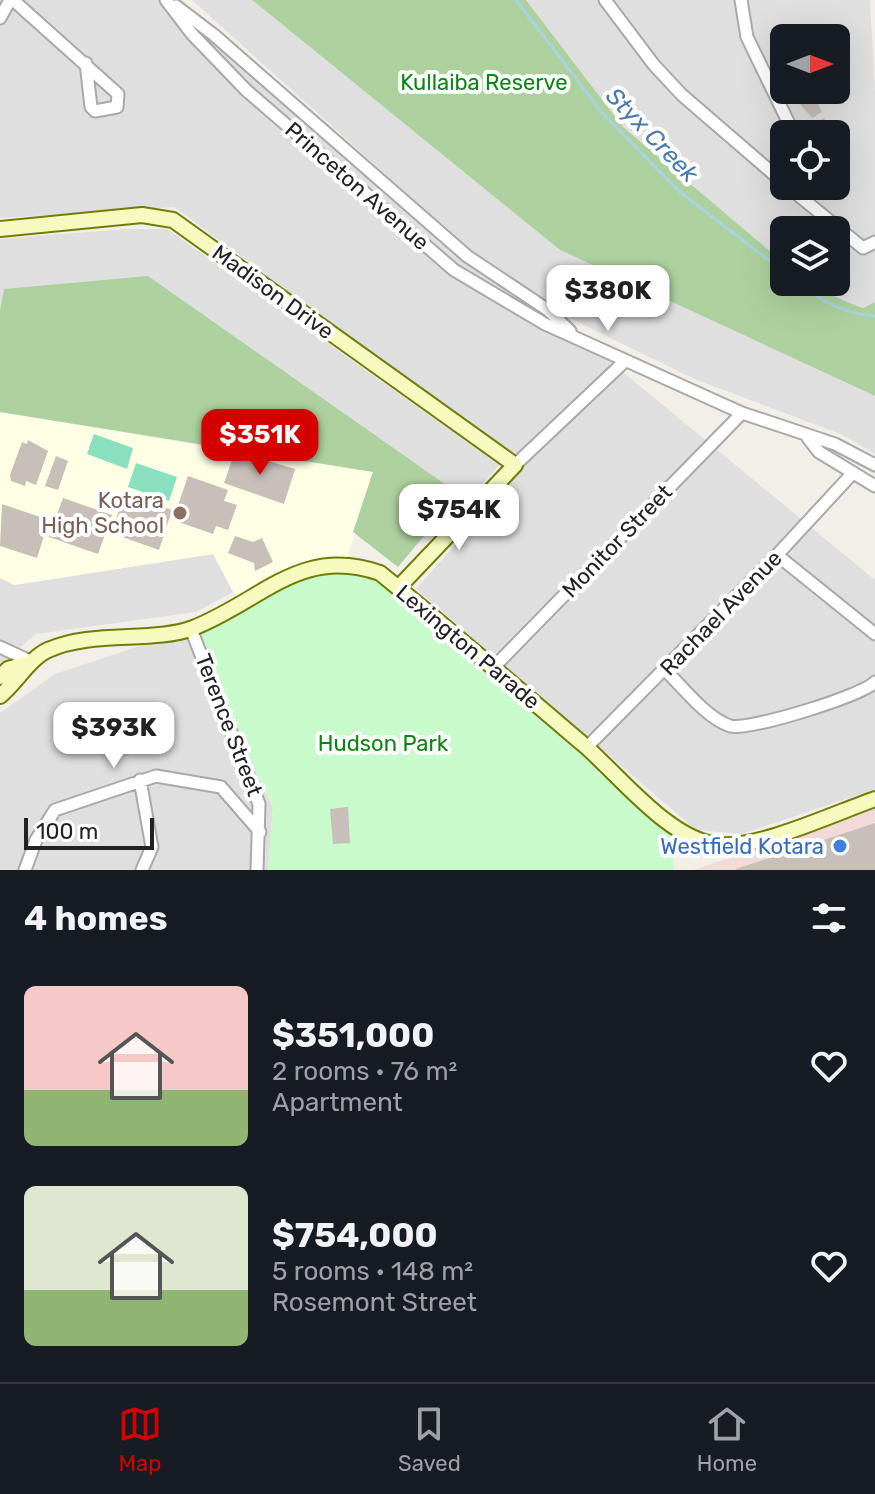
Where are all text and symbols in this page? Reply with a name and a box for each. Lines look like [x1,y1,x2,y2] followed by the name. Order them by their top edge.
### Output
[770,24,850,104] north arrow
[770,24,850,296] map controls
[400,69,568,96] park label: Kullaiba Reserve
[600,82,704,188] water label: Styx Creek
[279,116,435,256] street label: Princeton Avenue
[770,120,850,200] button: locate
[770,216,850,296] button: layers
[207,239,339,345] street label: Madison Drive
[552,265,664,333] pin: $380K
[564,275,652,306] text: $380K
[204,409,316,477] pin: $351K
[219,419,301,450] text: $351K
[556,479,678,603] street label: Monitor Street
[403,484,515,552] pin: $754K
[41,487,164,539] place label: Kotara High School
[417,494,501,525] text: $754K
[171,504,189,522] marker: Kotara High School
[654,545,788,681] street label: Rachael Avenue
[391,579,545,715] street label: Lexington Parade
[189,650,269,800] street label: Terence Street
[58,702,170,770] pin: $393K
[71,712,157,743] text: $393K
[318,730,449,757] park label: Hudson Park
[24,814,154,850] scale bar
[36,818,98,845] text: 100 m
[660,833,824,860] place label: Westfield Kotara
[831,837,849,855] marker: Westfield Kotara
[807,896,851,940] icon: filters
[24,898,167,939] text: 4 homes
[272,1015,434,1056] text: $351,000
[88,1018,184,1114] icon: home
[807,1044,851,1088] icon: heart
[272,1056,457,1087] text: 2 rooms · 76 m²
[272,1087,403,1118] text: Apartment
[272,1215,438,1256] text: $754,000
[88,1218,184,1314] icon: home
[807,1244,851,1288] icon: heart
[272,1256,473,1287] text: 5 rooms · 148 m²
[272,1287,477,1318] text: Rosemont Street
[118,1402,162,1477] tab: Map
[398,1402,461,1477] tab: Saved
[697,1402,757,1477] tab: Home

